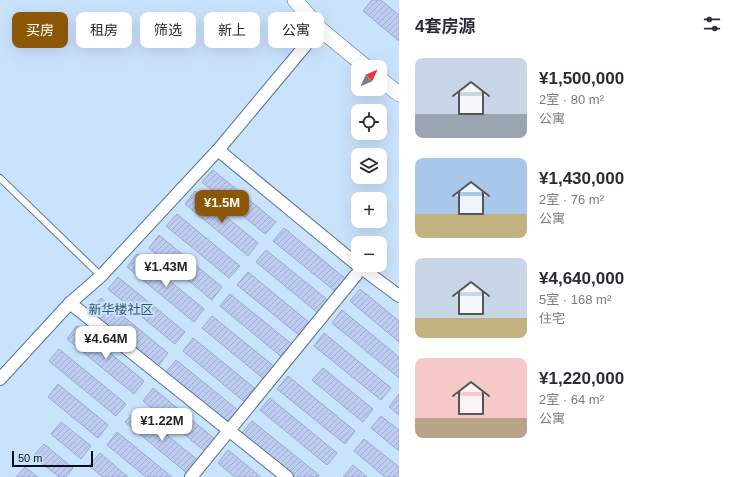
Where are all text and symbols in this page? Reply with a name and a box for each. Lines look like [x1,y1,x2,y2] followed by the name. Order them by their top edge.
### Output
[12,12,68,48] chip: 买房
[76,12,132,48] chip: 租房
[140,12,196,48] chip: 筛选
[204,12,260,48] chip: 新上
[268,12,324,48] chip: 公寓
[701,13,723,35] icon: filters
[415,17,475,36] text: 4套房源
[351,60,387,96] north arrow
[351,60,387,272] map controls
[539,69,624,88] text: ¥1,500,000
[447,74,495,122] icon: home
[539,92,604,107] text: 2室 · 80 m²
[351,104,387,140] button: locate
[539,111,565,126] text: 公寓
[351,148,387,184] button: layers
[539,169,624,188] text: ¥1,430,000
[447,174,495,222] icon: home
[194,190,250,224] pin: ¥1.5M
[351,192,387,228] button: +
[539,192,604,207] text: 2室 · 76 m²
[204,195,240,210] text: ¥1.5M
[539,211,565,226] text: 公寓
[351,236,387,272] button: −
[133,254,199,288] pin: ¥1.43M
[144,259,188,274] text: ¥1.43M
[539,269,624,288] text: ¥4,640,000
[447,274,495,322] icon: home
[539,292,611,307] text: 5室 · 168 m²
[88,302,154,317] district label: 新华楼社区
[539,311,565,326] text: 住宅
[73,326,139,360] pin: ¥4.64M
[84,331,128,346] text: ¥4.64M
[539,369,624,388] text: ¥1,220,000
[447,374,495,422] icon: home
[539,392,604,407] text: 2室 · 64 m²
[129,408,195,442] pin: ¥1.22M
[539,411,565,426] text: 公寓
[140,413,184,428] text: ¥1.22M
[12,449,93,468] scale bar
[18,452,42,464] text: 50 m

